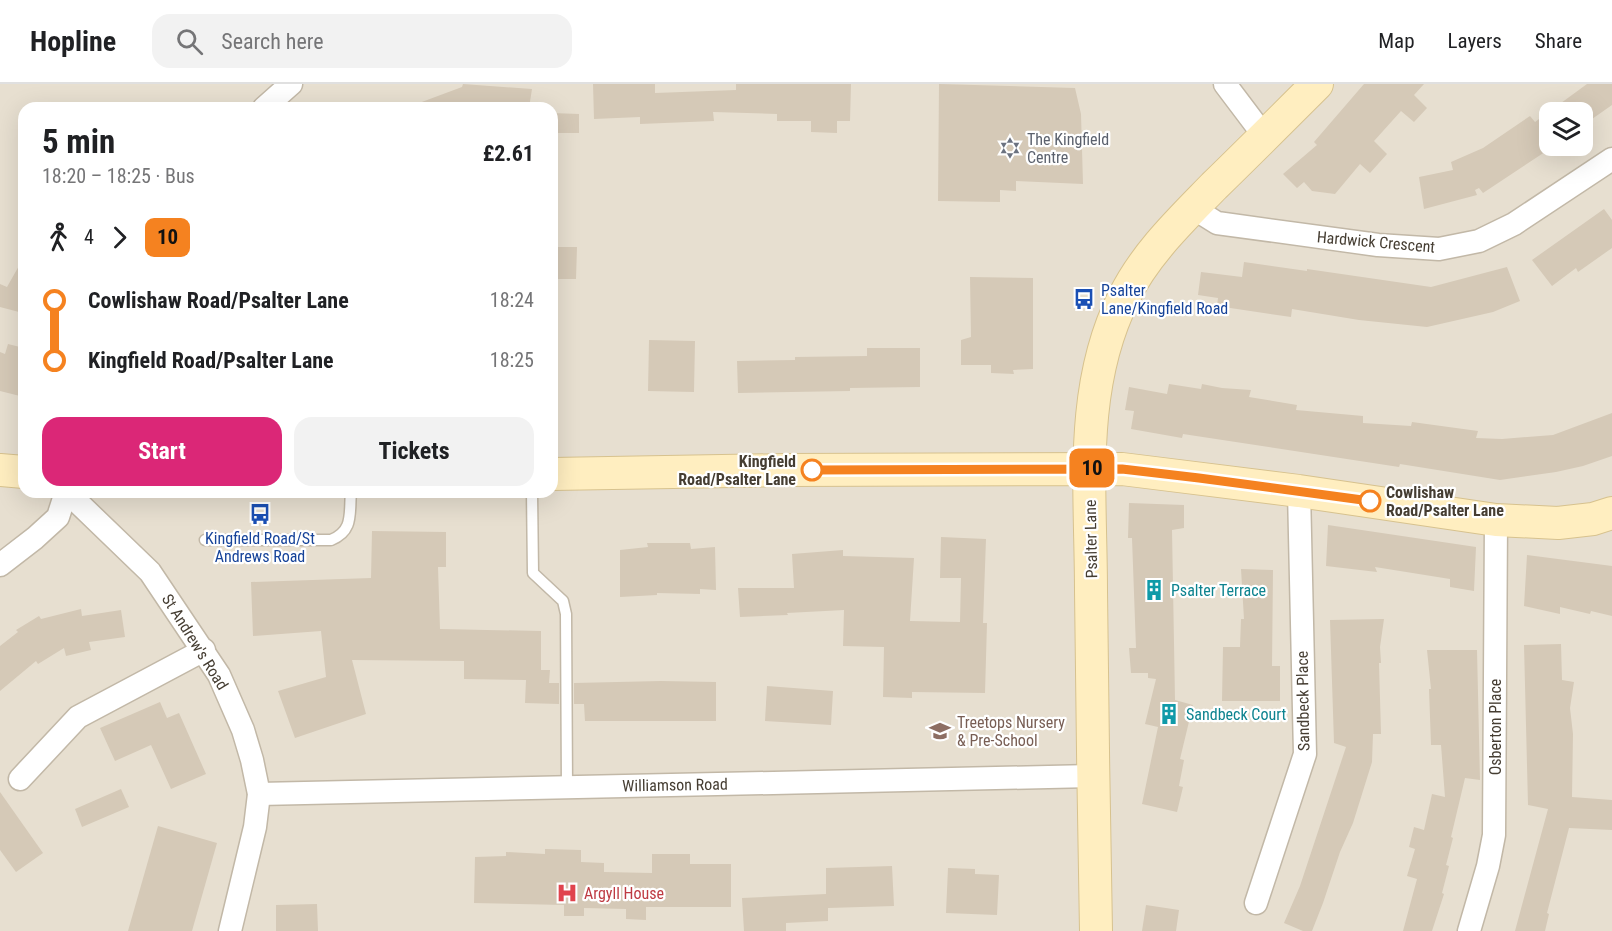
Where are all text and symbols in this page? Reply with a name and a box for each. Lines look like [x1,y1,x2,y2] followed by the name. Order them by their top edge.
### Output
[152,14,572,68] search box
[30,25,116,58] text: Hopline
[173,25,206,58] icon: search
[221,29,324,54] text: Search here
[1378,29,1415,53] text: Map
[1448,29,1502,53] text: Layers
[1535,29,1582,53] text: Share
[1539,102,1593,156] map controls
[1539,102,1593,156] button: layers
[42,122,115,161] text: 5 min
[1027,130,1109,167] place label: The Kingfield Centre
[998,136,1022,160] synagogue icon: The Kingfield Centre
[483,141,534,166] text: £2.61
[42,164,195,188] text: 18:20 – 18:25 · Bus
[42,221,75,254] icon: walk
[103,221,136,254] icon: forward
[84,225,94,249] text: 4
[157,225,178,249] text: 10
[1316,227,1436,257] street label: Hardwick Crescent
[1101,281,1228,318] place label: Psalter Lane/Kingfield Road
[1072,287,1096,311] bus stop icon: Psalter Lane/Kingfield Road
[88,288,349,313] text: Cowlishaw Road/Psalter Lane
[490,288,534,312] text: 18:24
[88,348,334,373] text: Kingfield Road/Psalter Lane
[490,348,534,372] text: 18:25
[42,417,282,486] button: Start
[294,417,534,486] button: Tickets
[1065,448,1119,488] line badge: 10
[678,452,796,489] place label: Kingfield Road/Psalter Lane
[1081,456,1103,480] text: 10
[801,459,823,481] marker: Kingfield Road/Psalter Lane
[1386,483,1504,520] place label: Cowlishaw Road/Psalter Lane
[1359,490,1381,512] marker: Cowlishaw Road/Psalter Lane
[1081,499,1101,579] street label: Psalter Lane
[248,502,272,526] bus stop icon: Kingfield Road/St Andrews Road
[205,529,315,566] place label: Kingfield Road/St Andrews Road
[1142,578,1166,602] building icon: Psalter Terrace
[1171,581,1266,600] place label: Psalter Terrace
[158,591,232,693] street label: St Andrew's Road
[1293,651,1313,751] street label: Sandbeck Place
[1486,679,1505,775] street label: Osberton Place
[1157,702,1181,726] building icon: Sandbeck Court
[1186,705,1286,724] place label: Sandbeck Court
[957,713,1065,750] place label: Treetops Nursery & Pre-School
[928,719,952,743] school or university icon: Treetops Nursery & Pre-School
[622,775,728,795] street label: Williamson Road
[555,881,579,905] hospital icon: Argyll House
[584,884,664,903] place label: Argyll House

